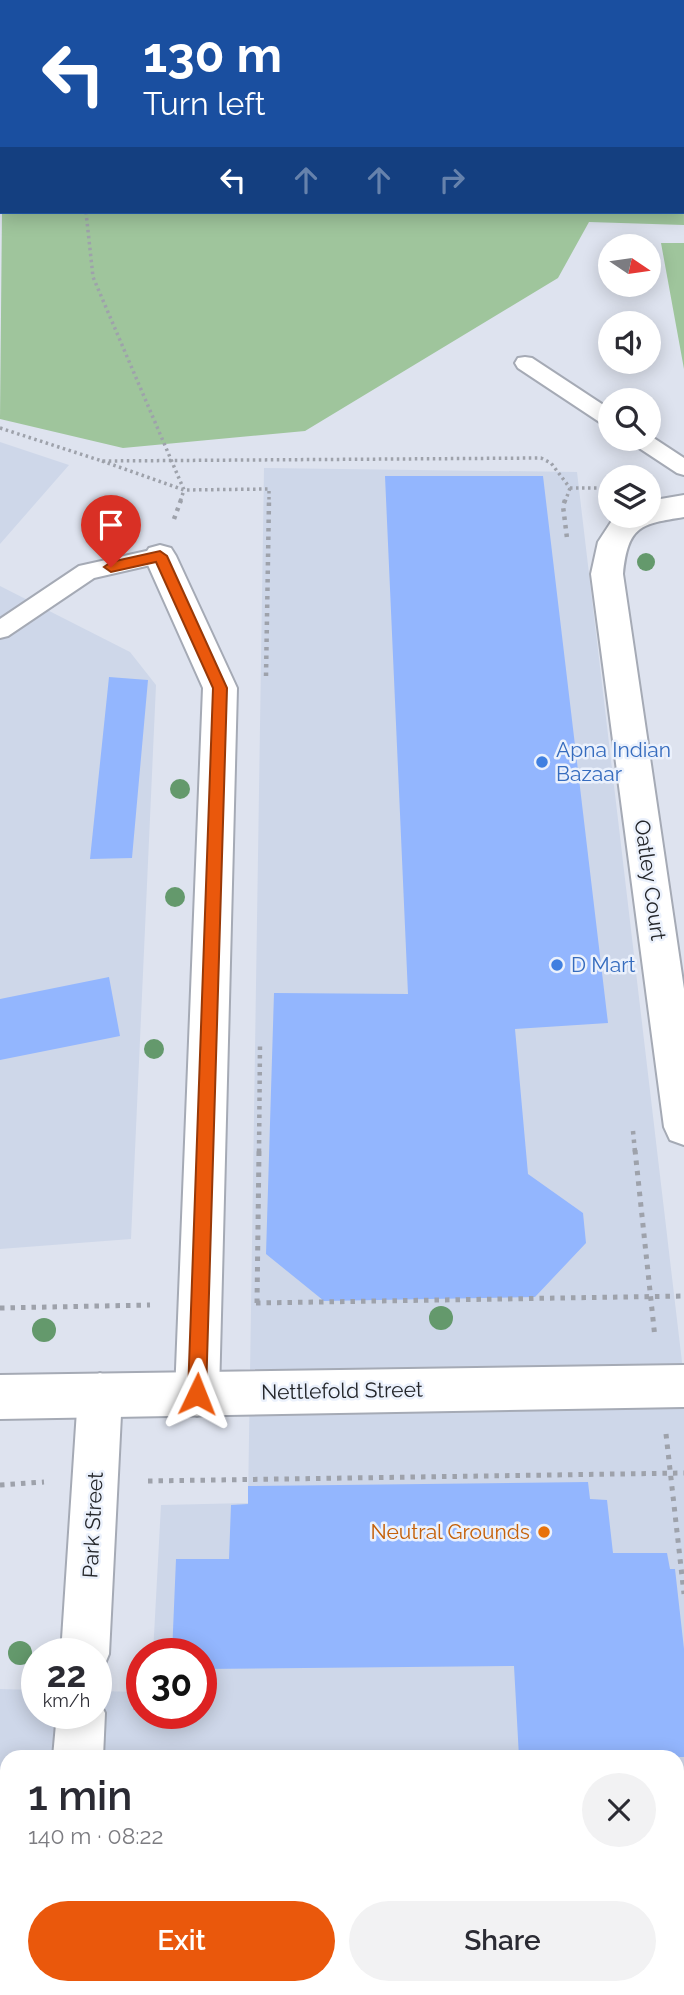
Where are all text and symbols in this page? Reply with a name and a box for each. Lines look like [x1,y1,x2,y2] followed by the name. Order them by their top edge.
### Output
[143,26,282,83] text: 130 m
[28,28,119,119] icon: left
[143,85,265,122] text: Turn left
[214,161,252,199] icon: left
[287,161,325,199] icon: ahead
[360,161,398,199] icon: ahead
[433,161,471,199] icon: right
[598,234,662,298] north arrow
[598,234,661,528] map controls
[598,311,661,374] button: sound
[598,388,661,451] button: search
[598,465,661,528] button: layers
[81,495,141,567] pin
[92,506,130,544] icon: arrive
[556,737,671,786] place label: Apna Indian Bazaar
[534,754,550,770] marker: Apna Indian Bazaar
[630,818,671,942] street label: Oatley Court
[571,952,636,977] place label: D Mart
[549,957,565,973] marker: D Mart
[160,1357,234,1431] position arrow
[261,1377,423,1404] street label: Nettlefold Street
[77,1471,108,1579] street label: Park Street
[370,1519,530,1544] place label: Neutral Grounds
[536,1524,552,1540] marker: Neutral Grounds
[126,1638,217,1729] speed limit sign: 30
[47,1654,86,1695] text: 22
[43,1690,90,1711] text: km/h
[28,1771,132,1820] text: 1 min
[582,1773,656,1847] button: close
[28,1822,164,1849] text: 140 m · 08:22
[28,1901,335,1981] button: Exit
[349,1901,656,1981] button: Share

